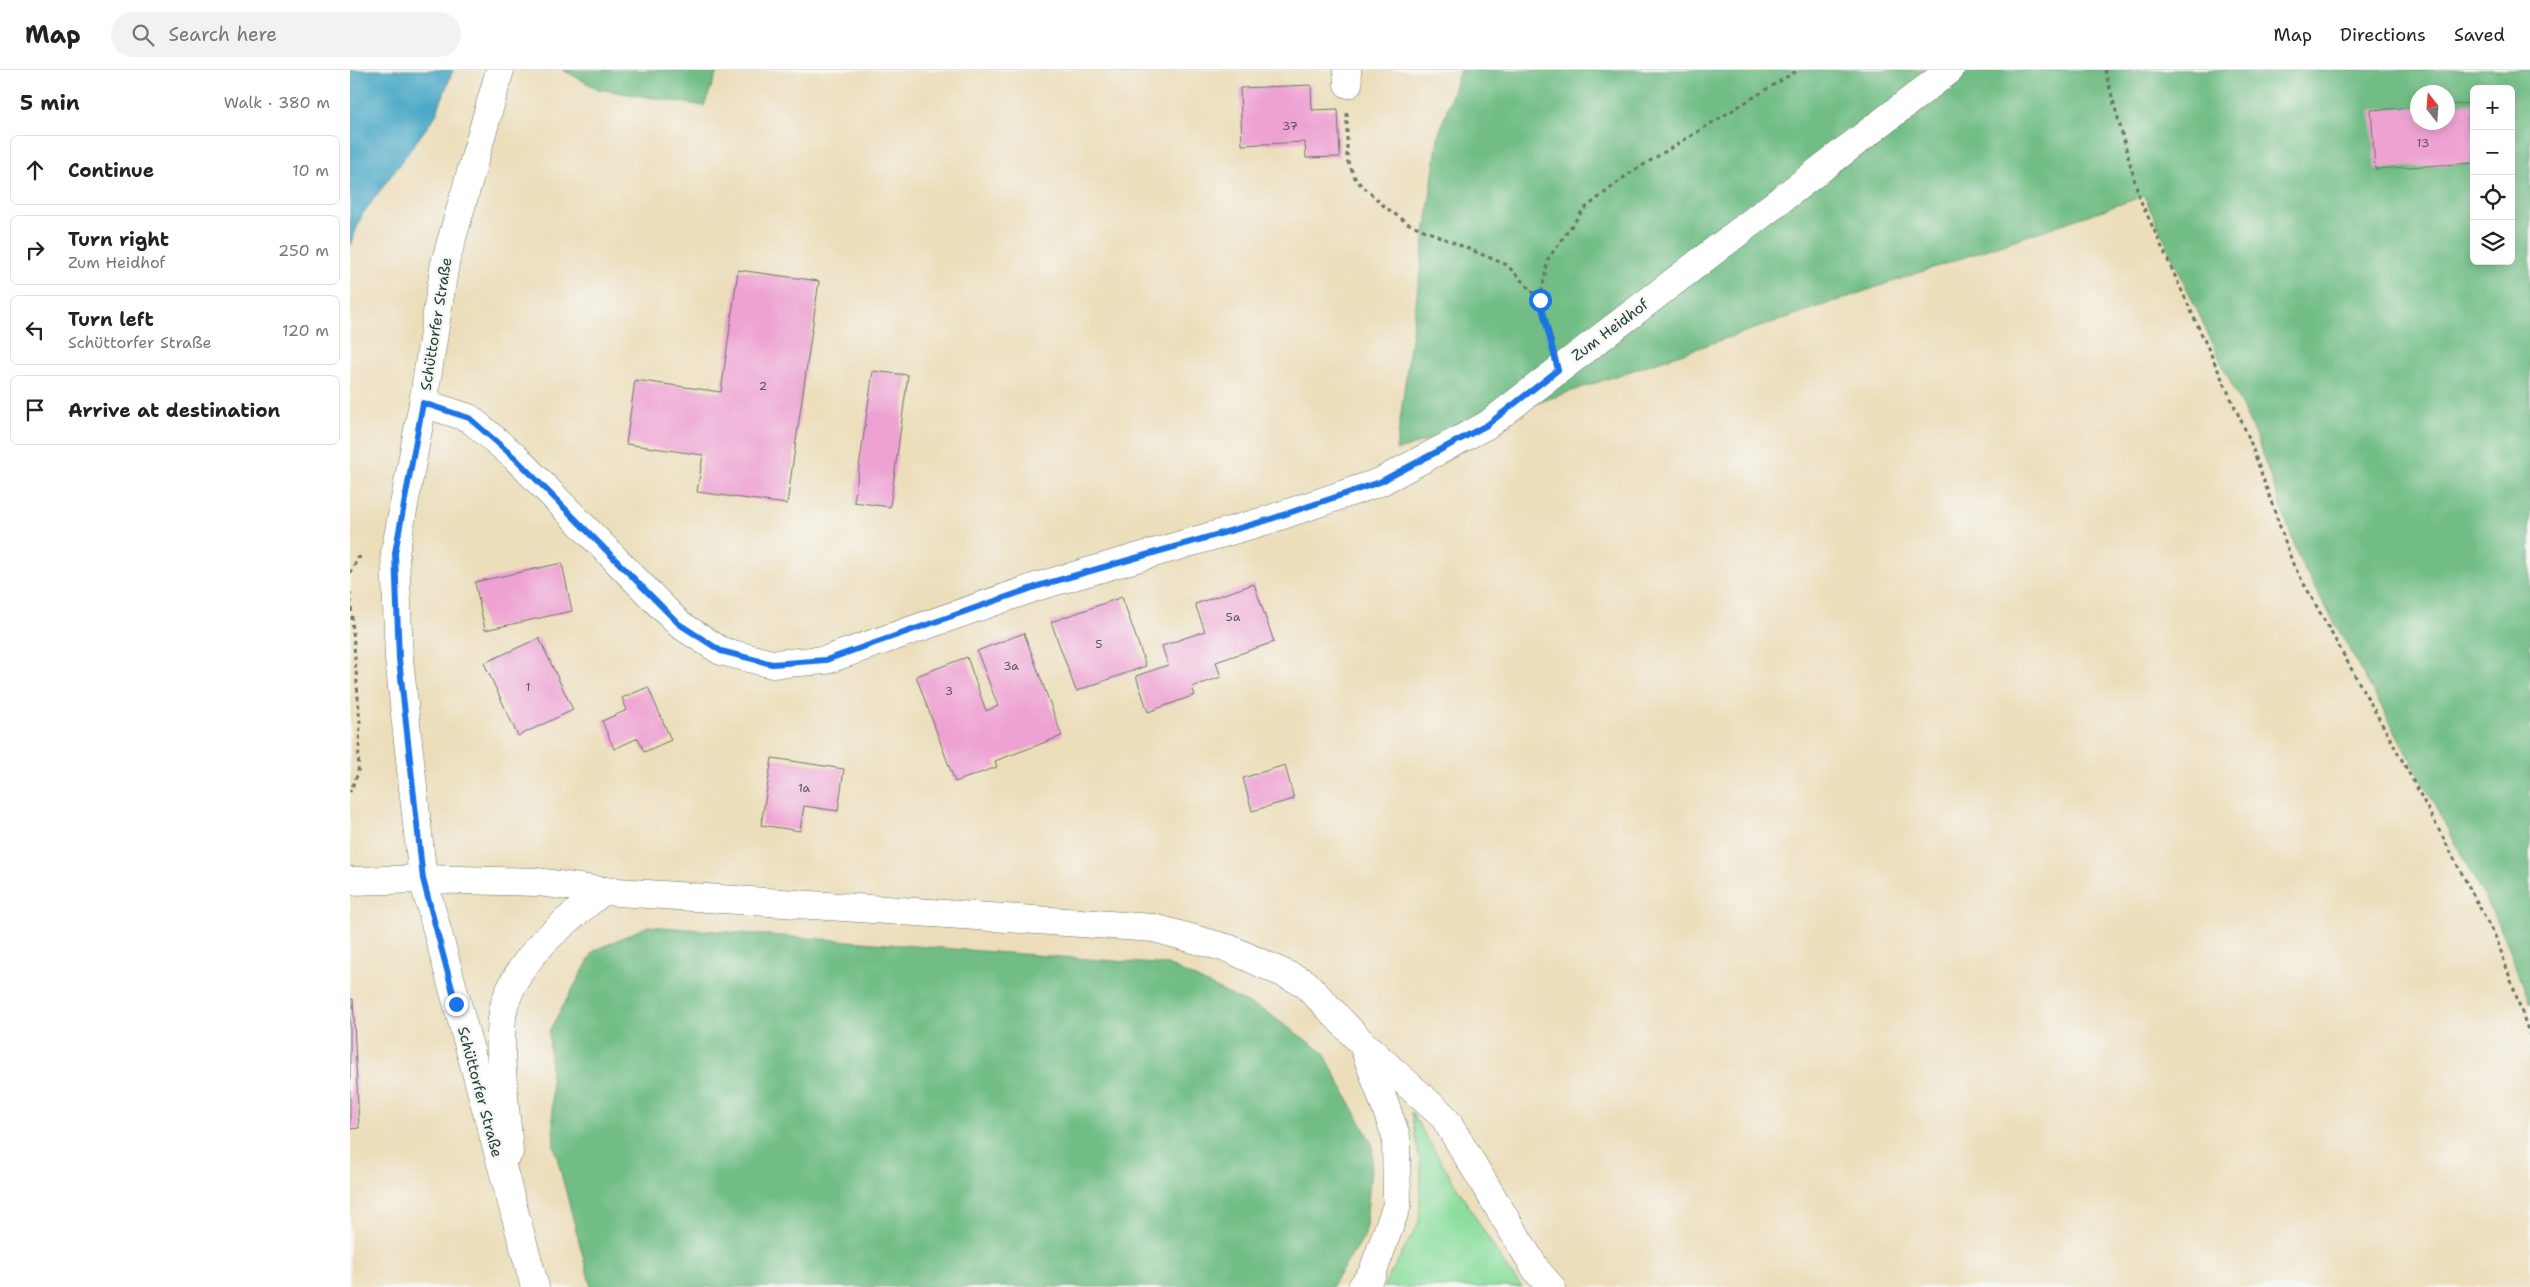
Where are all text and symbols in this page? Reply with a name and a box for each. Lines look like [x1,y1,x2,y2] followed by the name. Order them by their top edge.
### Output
[111,12,461,57] search box
[25,19,81,51] text: Map
[129,21,157,49] icon: search
[169,22,277,47] text: Search here
[2274,23,2312,47] text: Map
[2340,23,2426,47] text: Directions
[2454,23,2505,47] text: Saved
[2410,85,2455,130] north arrow
[2470,85,2515,265] map controls
[2470,85,2515,130] button: +
[20,89,80,117] text: 5 min
[224,92,330,113] text: Walk · 380 m
[1282,118,1298,134] house number: 37
[2470,130,2515,175] button: −
[2417,135,2429,151] house number: 13
[21,156,49,184] icon: ahead
[68,158,154,183] text: Continue
[292,160,329,181] text: 10 m
[2470,175,2515,220] button: locate
[2470,220,2515,265] button: layers
[68,227,169,252] text: Turn right
[21,236,49,264] icon: right
[278,240,329,261] text: 250 m
[68,252,165,273] text: Zum Heidhof
[416,256,456,392] street label: Schüttorfer Straße
[1529,289,1552,312] route start
[1568,294,1653,365] street label: Zum Heidhof
[68,307,154,332] text: Turn left
[21,316,49,344] icon: left
[282,320,329,341] text: 120 m
[68,332,212,353] text: Schüttorfer Straße
[759,378,767,394] house number: 2
[21,396,49,424] icon: arrive
[68,398,280,423] text: Arrive at destination
[1226,609,1241,625] house number: 5a
[1095,636,1103,652] house number: 5
[1003,658,1019,674] house number: 3a
[525,679,531,695] house number: 1
[945,683,953,699] house number: 3
[798,780,811,796] house number: 1a
[445,993,468,1016] route end
[453,1024,507,1160] street label: Schüttorfer Straße

